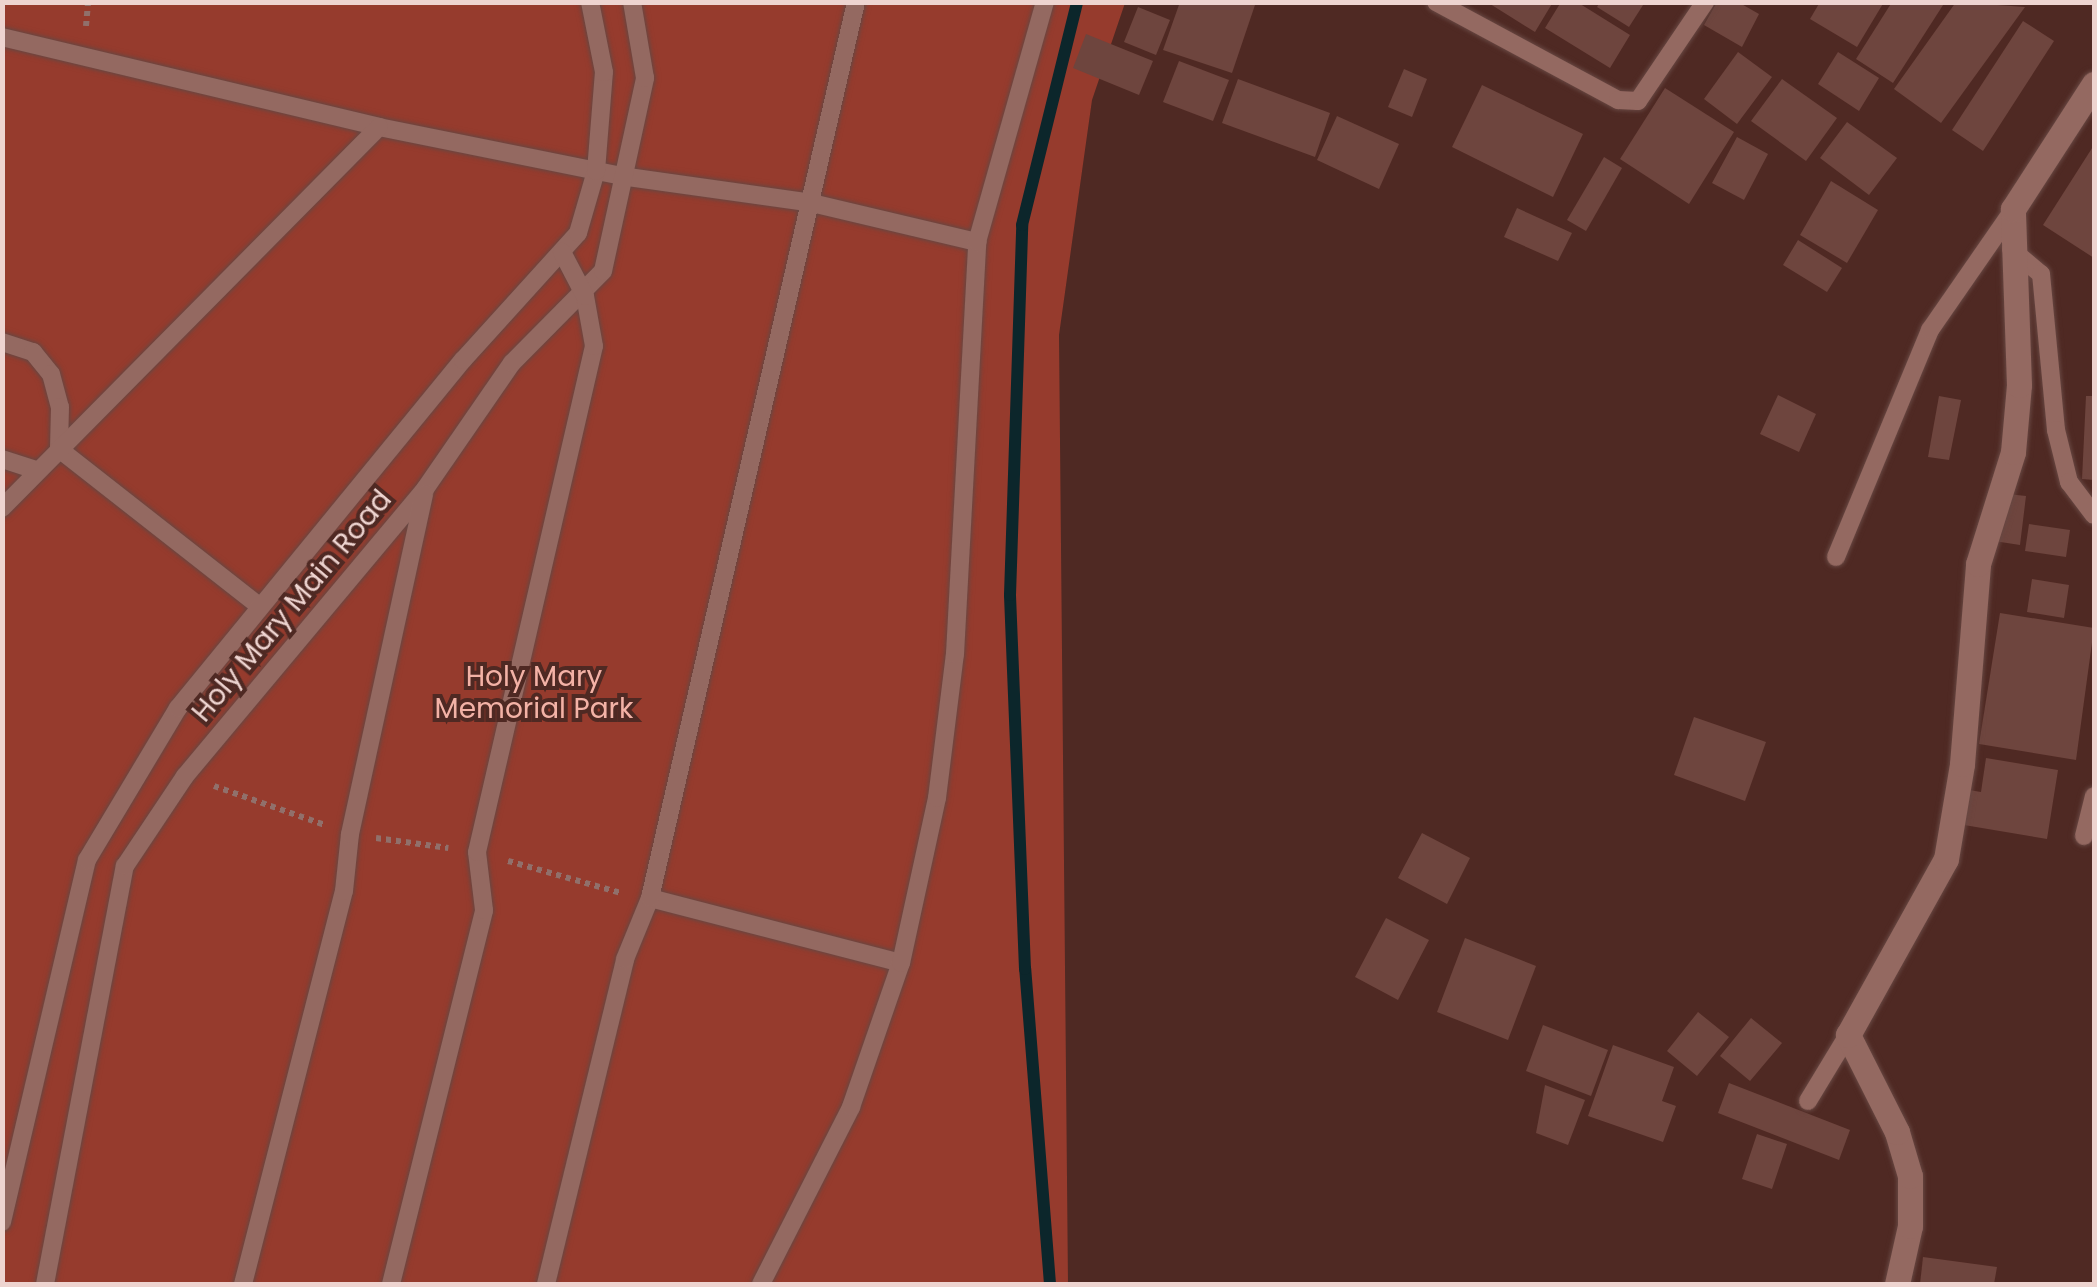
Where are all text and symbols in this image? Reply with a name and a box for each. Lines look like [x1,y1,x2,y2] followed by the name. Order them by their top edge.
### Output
[185,483,399,729] street label: Holy Mary Main Road
[435,660,633,726] park label: Holy Mary Memorial Park

